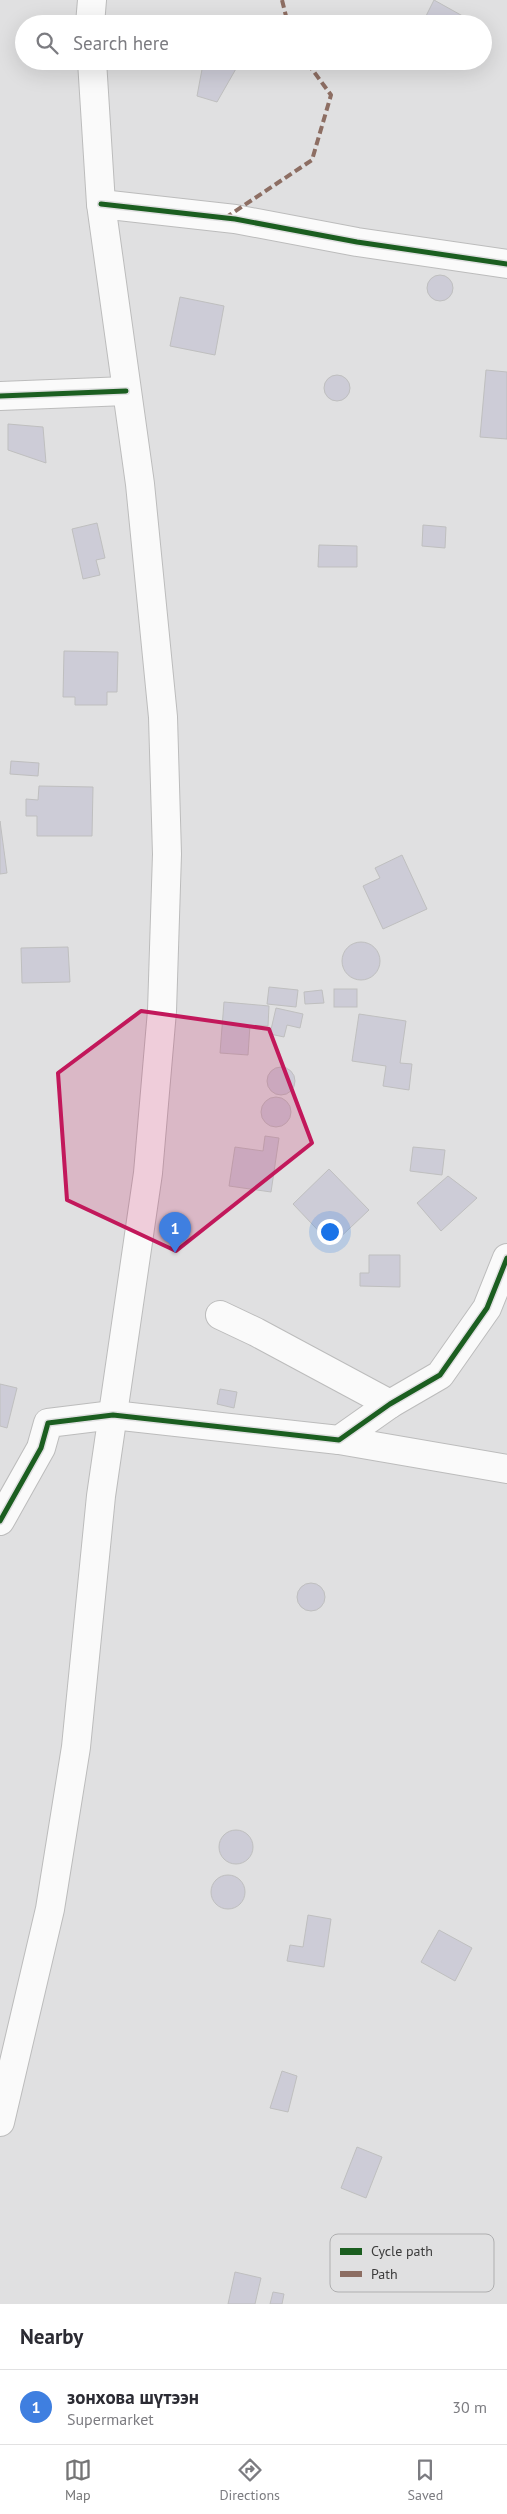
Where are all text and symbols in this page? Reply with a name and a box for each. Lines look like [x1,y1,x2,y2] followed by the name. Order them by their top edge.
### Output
[15,15,492,70] search box
[33,29,61,57] icon: search
[73,31,169,55] text: Search here
[159,1212,191,1253] pin: 1
[317,1219,343,1245] your location
[330,2234,494,2292] legend
[371,2242,433,2260] text: Cycle path
[371,2265,398,2283] text: Path
[20,2323,83,2350] text: Nearby
[67,2385,199,2409] text: зонхова шүтээн
[31,2397,41,2417] text: 1
[452,2397,487,2417] text: 30 m
[67,2409,154,2429] text: Supermarket
[64,2456,92,2504] tab: Map
[219,2456,280,2504] tab: Directions
[408,2456,443,2504] tab: Saved

